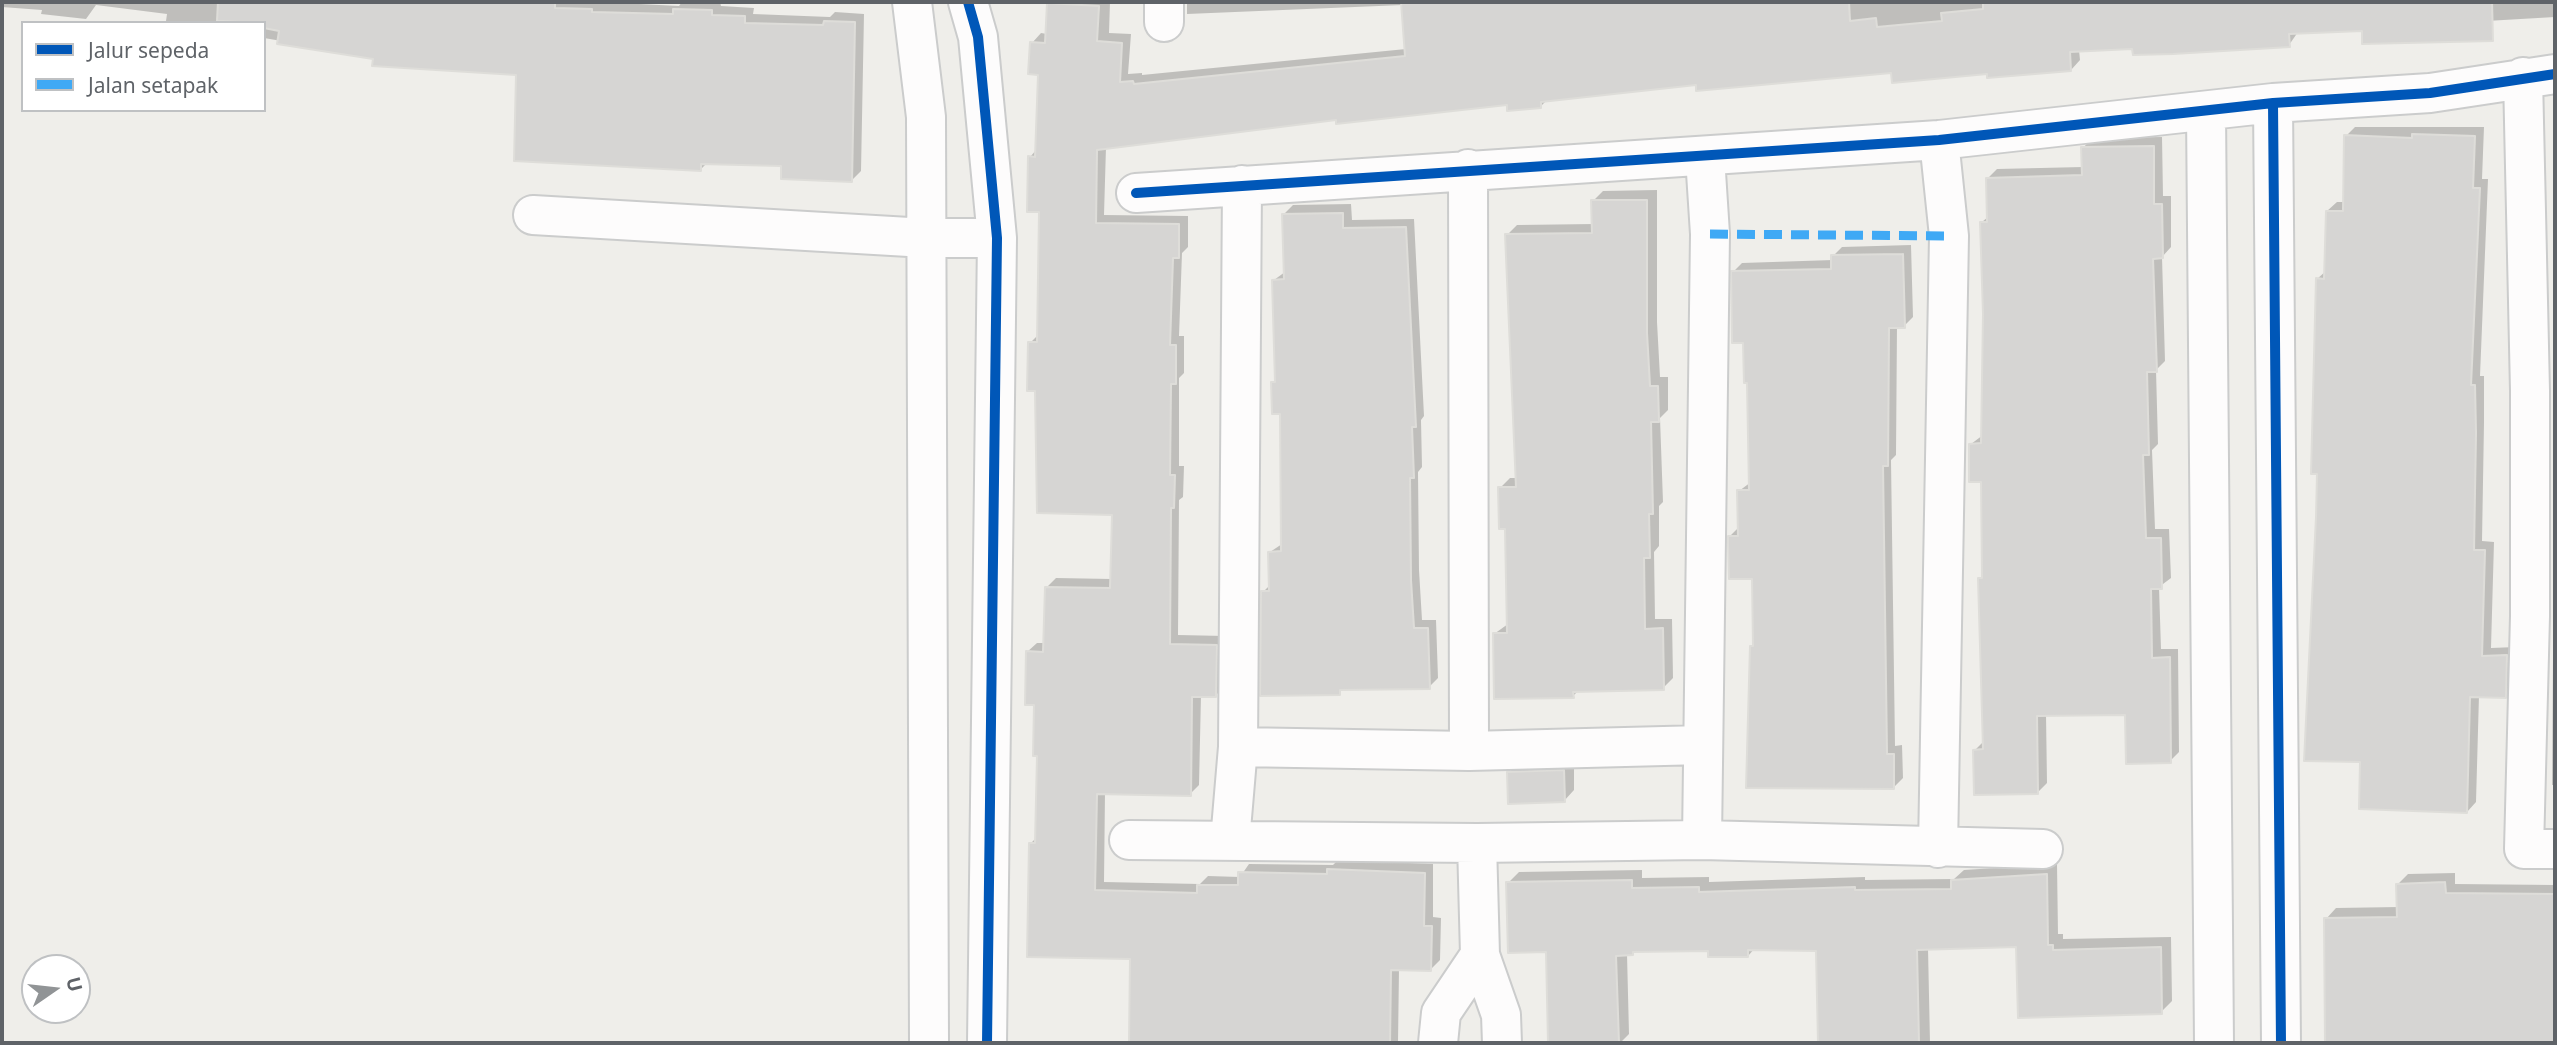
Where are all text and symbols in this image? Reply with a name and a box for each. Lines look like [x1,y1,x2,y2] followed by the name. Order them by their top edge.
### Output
[21,21,266,112] legend
[88,36,209,64] text: Jalur sepeda
[88,71,218,99] text: Jalan setapak
[21,954,91,1024] north arrow
[60,974,89,995] text: U

